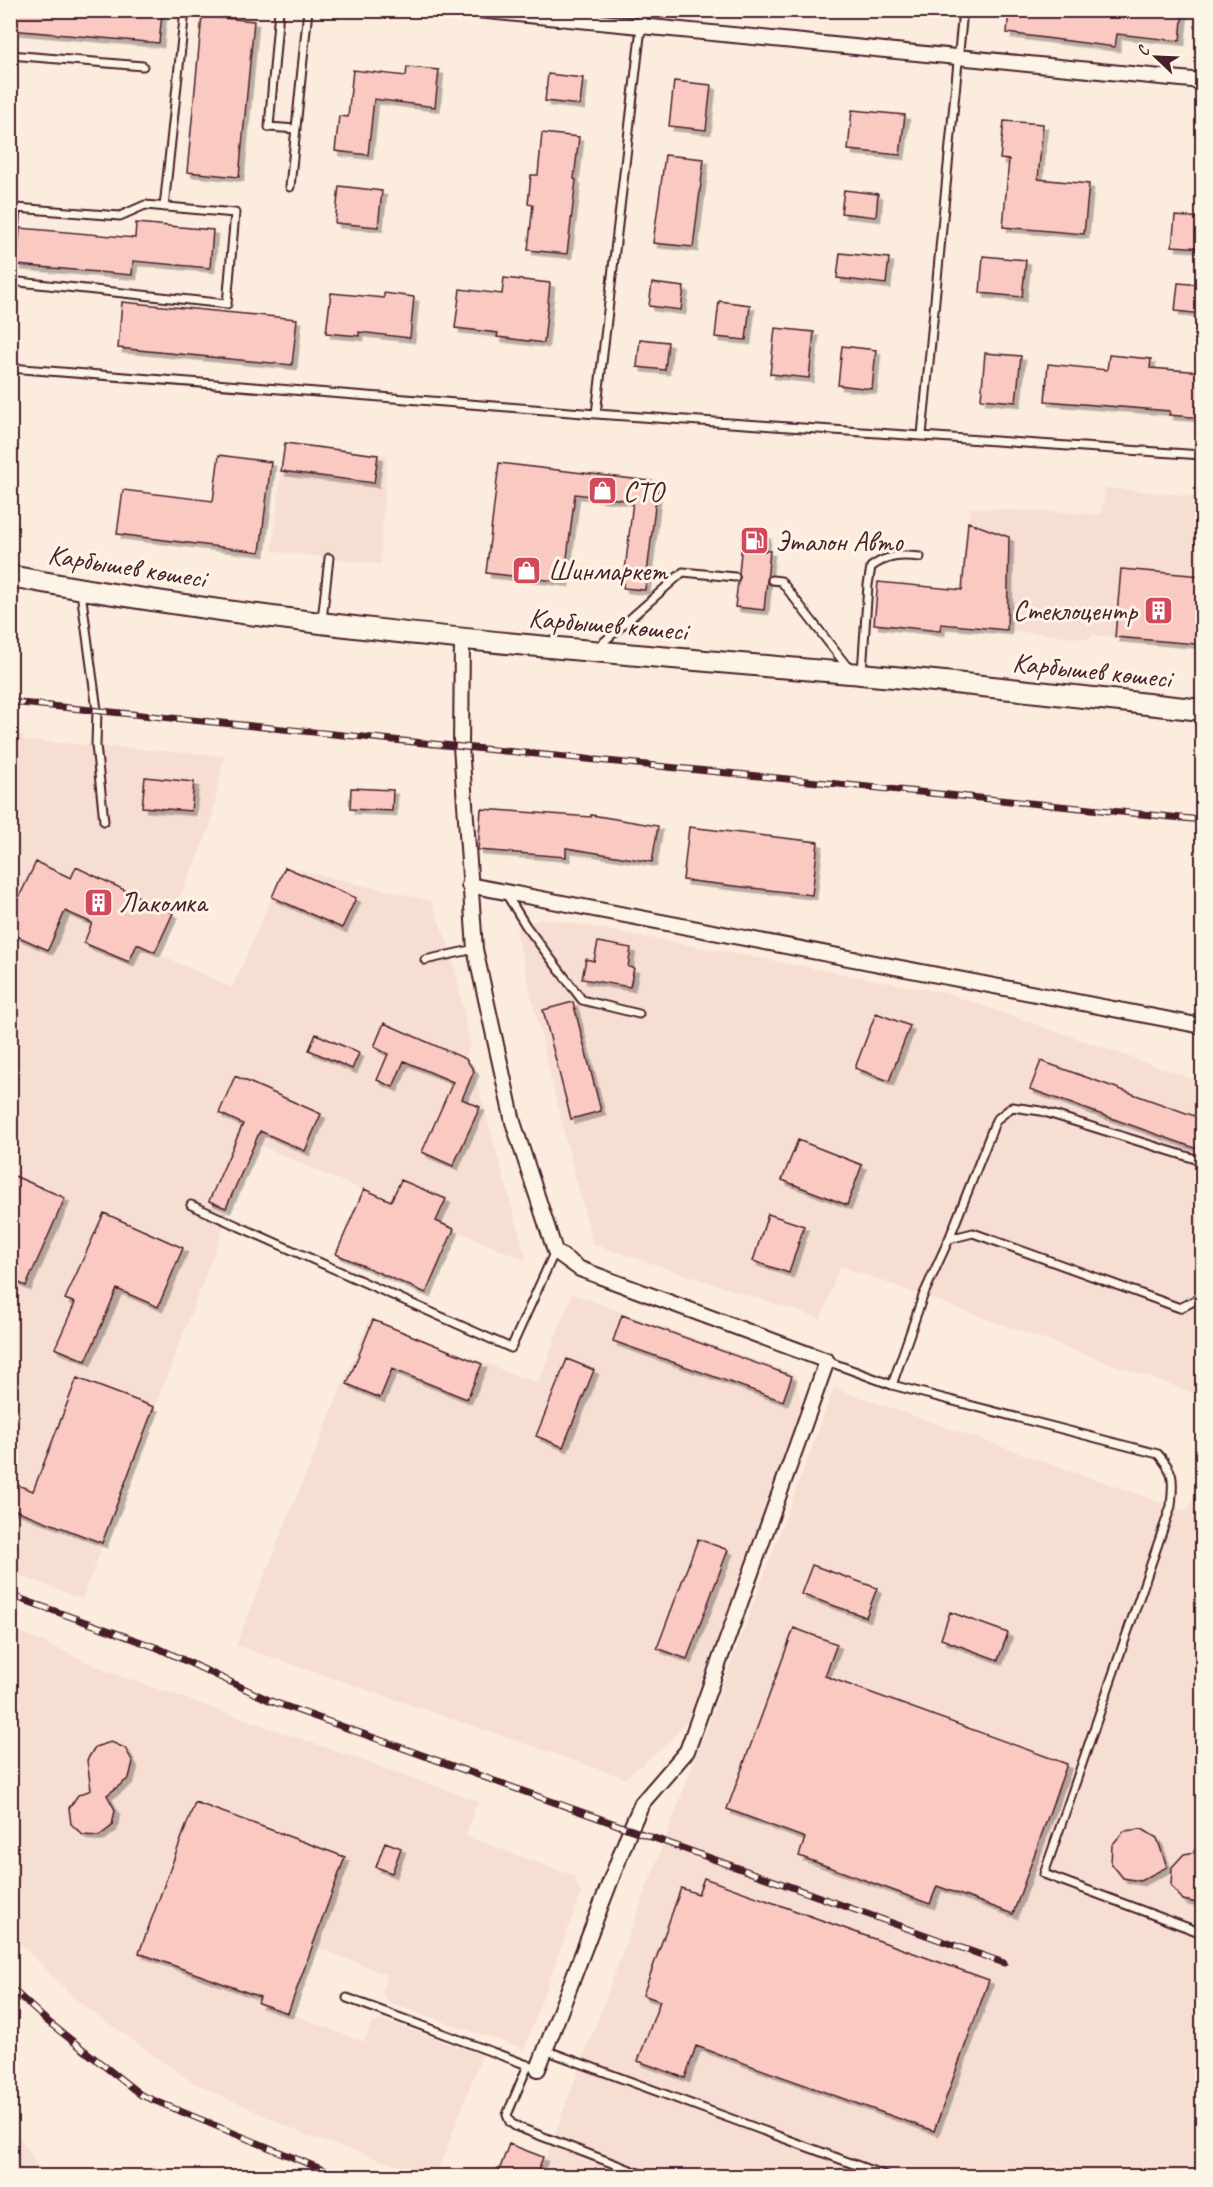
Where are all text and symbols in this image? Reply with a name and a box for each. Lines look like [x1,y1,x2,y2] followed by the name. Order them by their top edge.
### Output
[1126,27,1186,87] north arrow
[1132,42,1155,59] text: С
[623,474,666,509] place label: СТО
[586,475,618,507] shop icon: СТО
[775,524,905,559] place label: Эталон Авто
[738,525,770,557] fuel station icon: Эталон Авто
[46,536,212,596] street label: Карбышев көшесі
[548,553,669,588] place label: Шинмаркет
[511,554,543,586] shop icon: Шинмаркет
[1013,593,1138,628] place label: Стеклоцентр
[1142,594,1174,626] building icon: Стеклоцентр
[527,600,693,649] street label: Карбышев көшесі
[1011,644,1177,696] street label: Карбышев көшесі
[119,885,209,920] place label: Лакомка
[82,886,114,918] building icon: Лакомка

